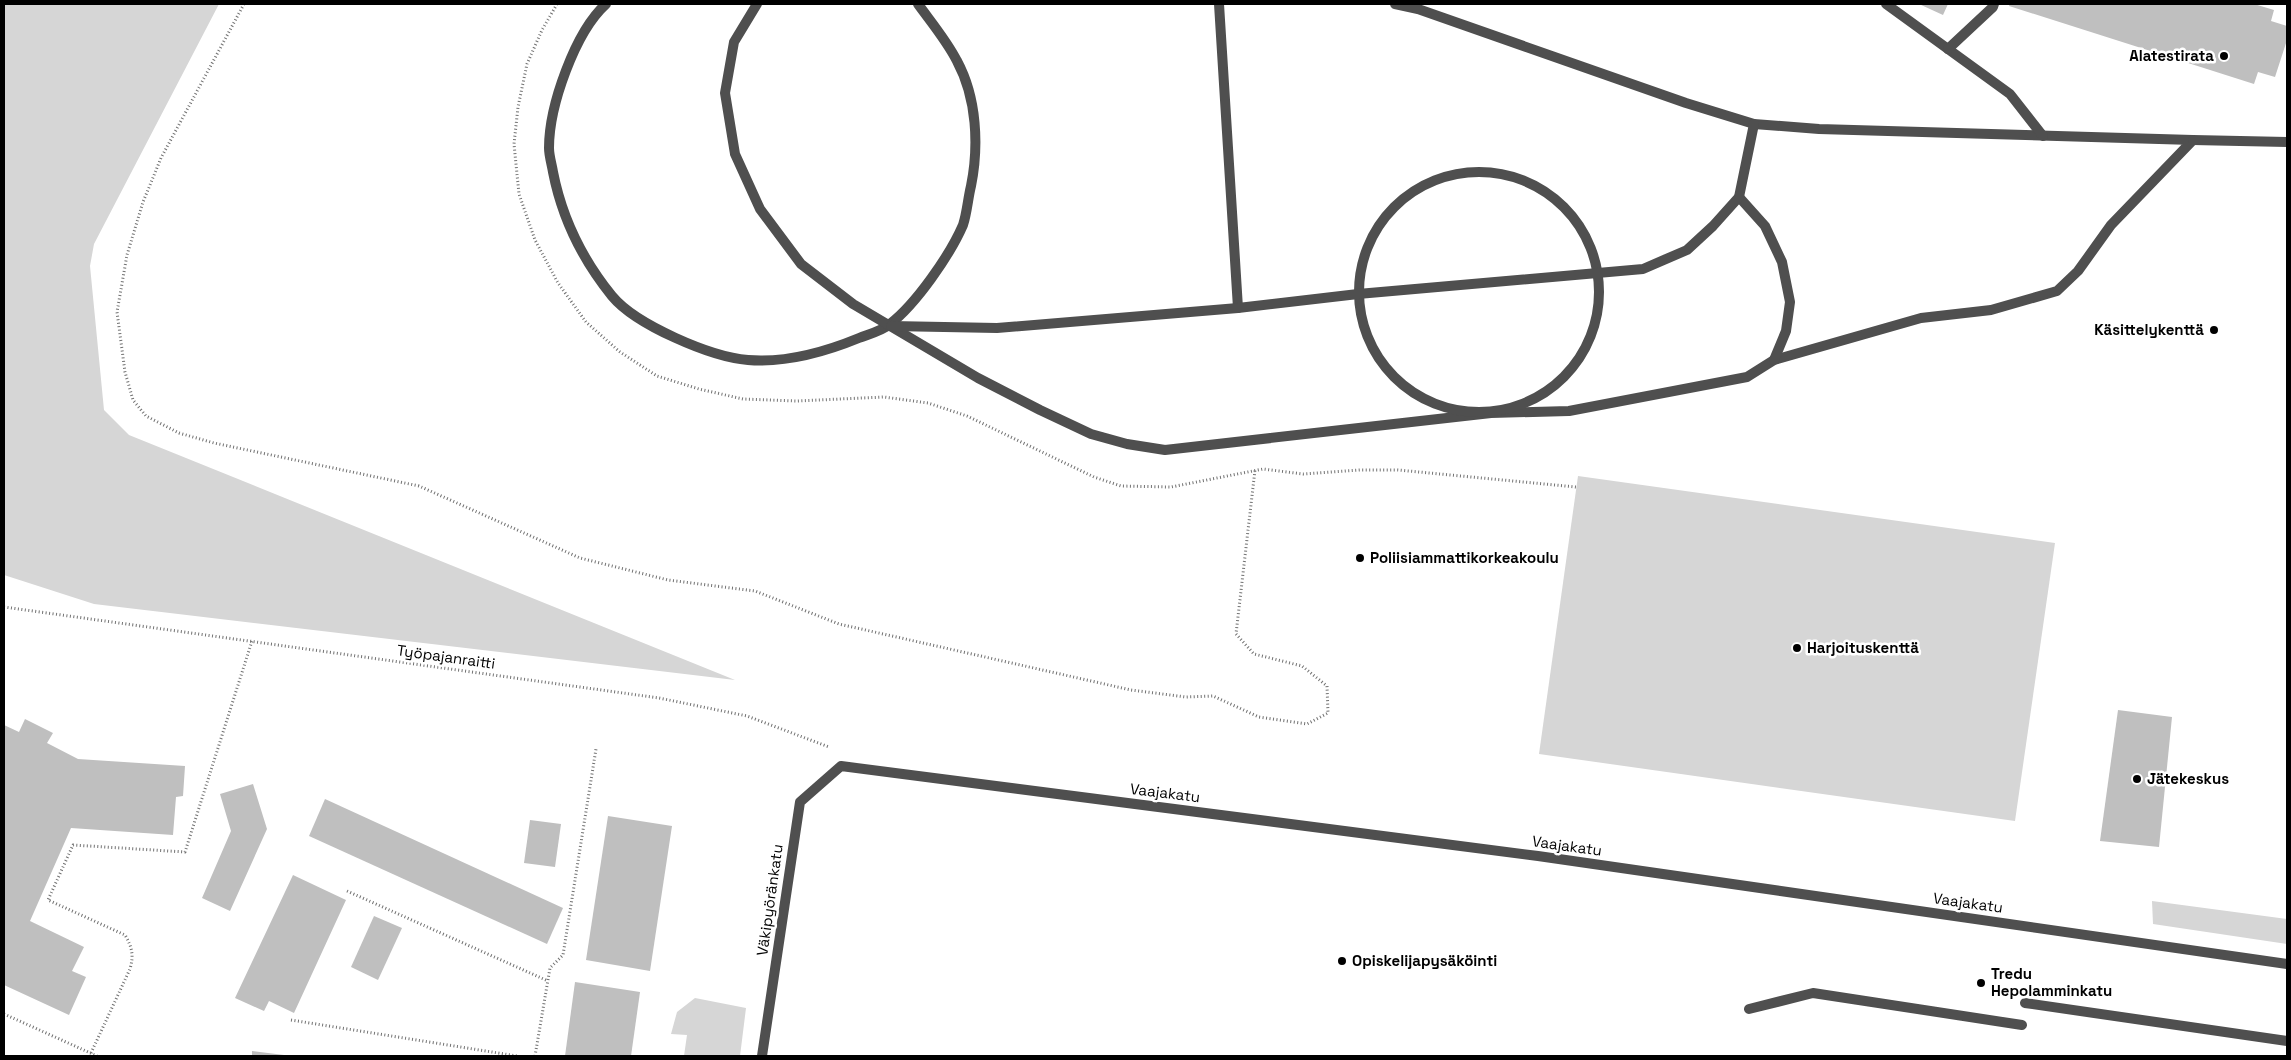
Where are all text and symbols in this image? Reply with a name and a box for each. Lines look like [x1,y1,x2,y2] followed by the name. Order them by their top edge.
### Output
[2129,46,2214,65] place label: Alatestirata
[2218,50,2230,62] marker: Alatestirata
[2094,320,2204,339] place label: Käsittelykenttä
[2208,324,2220,336] marker: Käsittelykenttä
[1370,548,1559,567] place label: Poliisiammattikorkeakoulu
[1354,552,1366,564] marker: Poliisiammattikorkeakoulu
[1807,638,1919,657] place label: Harjoituskenttä
[396,640,496,673] street label: Työpajanraitti
[1791,642,1803,654] marker: Harjoituskenttä
[2147,769,2229,788] place label: Jätekeskus
[2131,773,2143,785] marker: Jätekeskus
[1129,779,1201,806] street label: Vaajakatu
[1531,831,1603,860] street label: Vaajakatu
[752,843,787,957] street label: Väkipyöränkatu
[1932,888,2004,917] street label: Vaajakatu
[1352,951,1497,970] place label: Opiskelijapysäköinti
[1336,955,1348,967] marker: Opiskelijapysäköinti
[1991,964,2112,1000] place label: Tredu Hepolamminkatu
[1975,977,1987,989] marker: Tredu Hepolamminkatu

